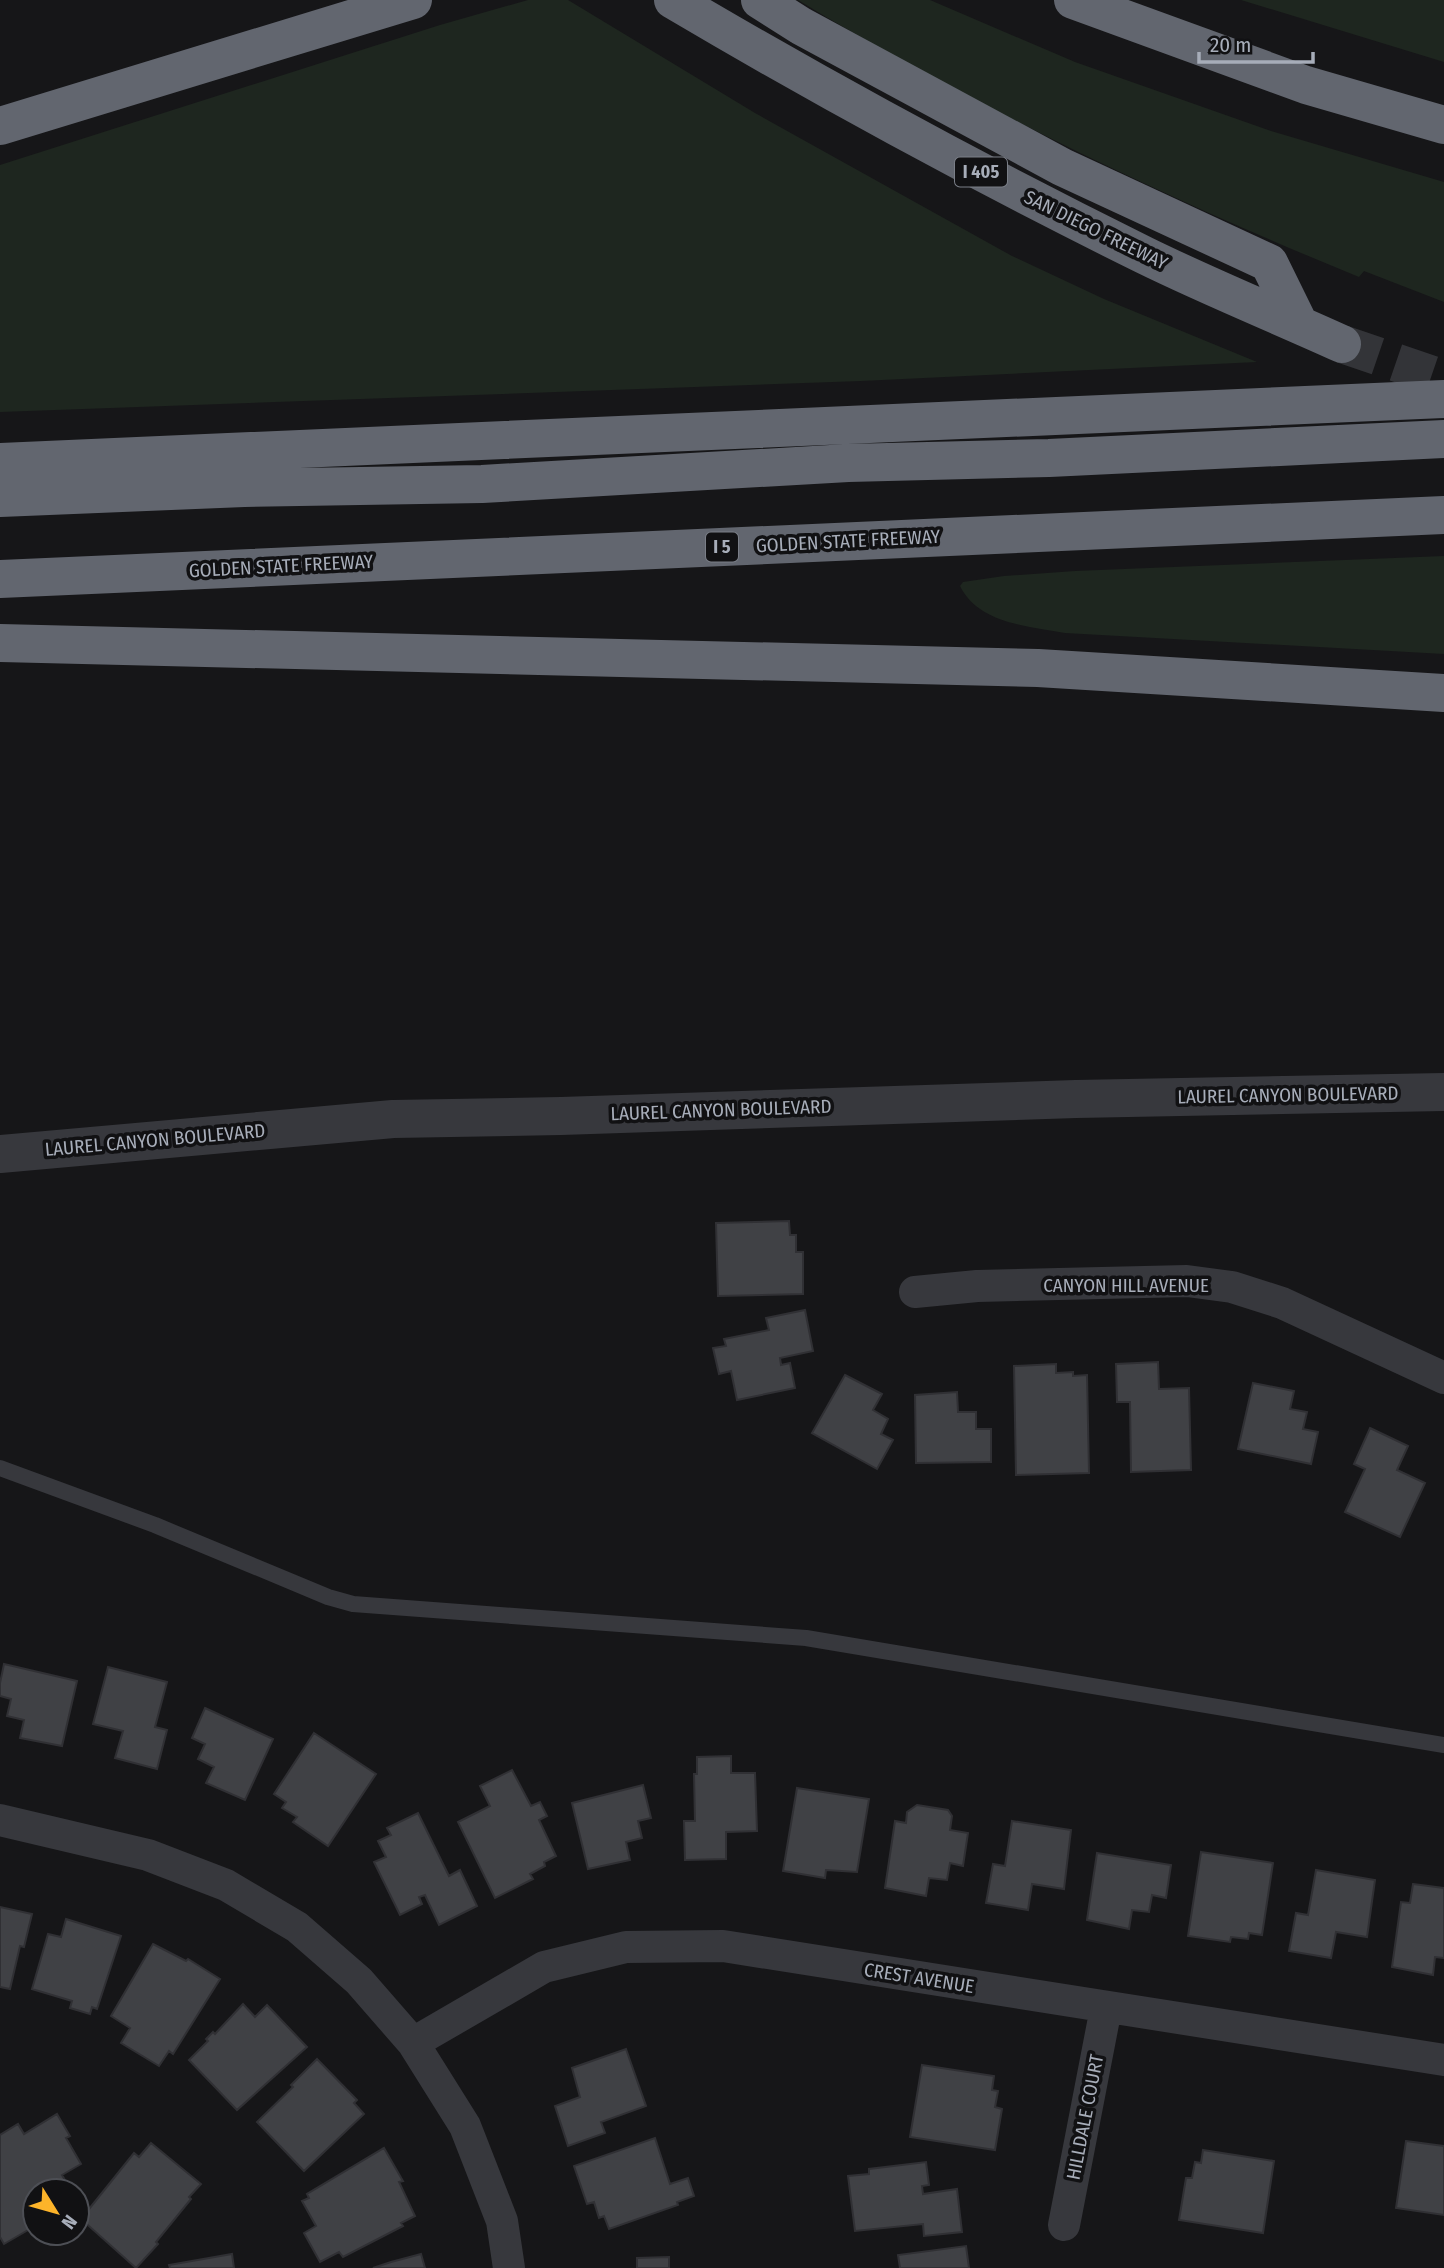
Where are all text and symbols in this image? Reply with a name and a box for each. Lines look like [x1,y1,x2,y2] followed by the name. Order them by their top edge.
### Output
[1199,21,1313,65] scale bar
[1210,32,1251,58] text: 20 m
[955,158,1007,187] road number: I 405
[1021,185,1172,275] street label: SAN DIEGO FREEWAY
[755,525,941,557] street label: GOLDEN STATE FREEWAY
[706,532,738,562] road number: I 5
[188,550,374,582] street label: GOLDEN STATE FREEWAY
[1177,1082,1399,1108] street label: LAUREL CANYON BOULEVARD
[610,1095,832,1125] street label: LAUREL CANYON BOULEVARD
[44,1119,266,1161] street label: LAUREL CANYON BOULEVARD
[1043,1274,1209,1297] street label: CANYON HILL AVENUE
[862,1958,976,1998] street label: CREST AVENUE
[1062,2052,1108,2182] street label: HILLDALE COURT
[21,2177,91,2247] north arrow
[57,2210,82,2233] text: N

